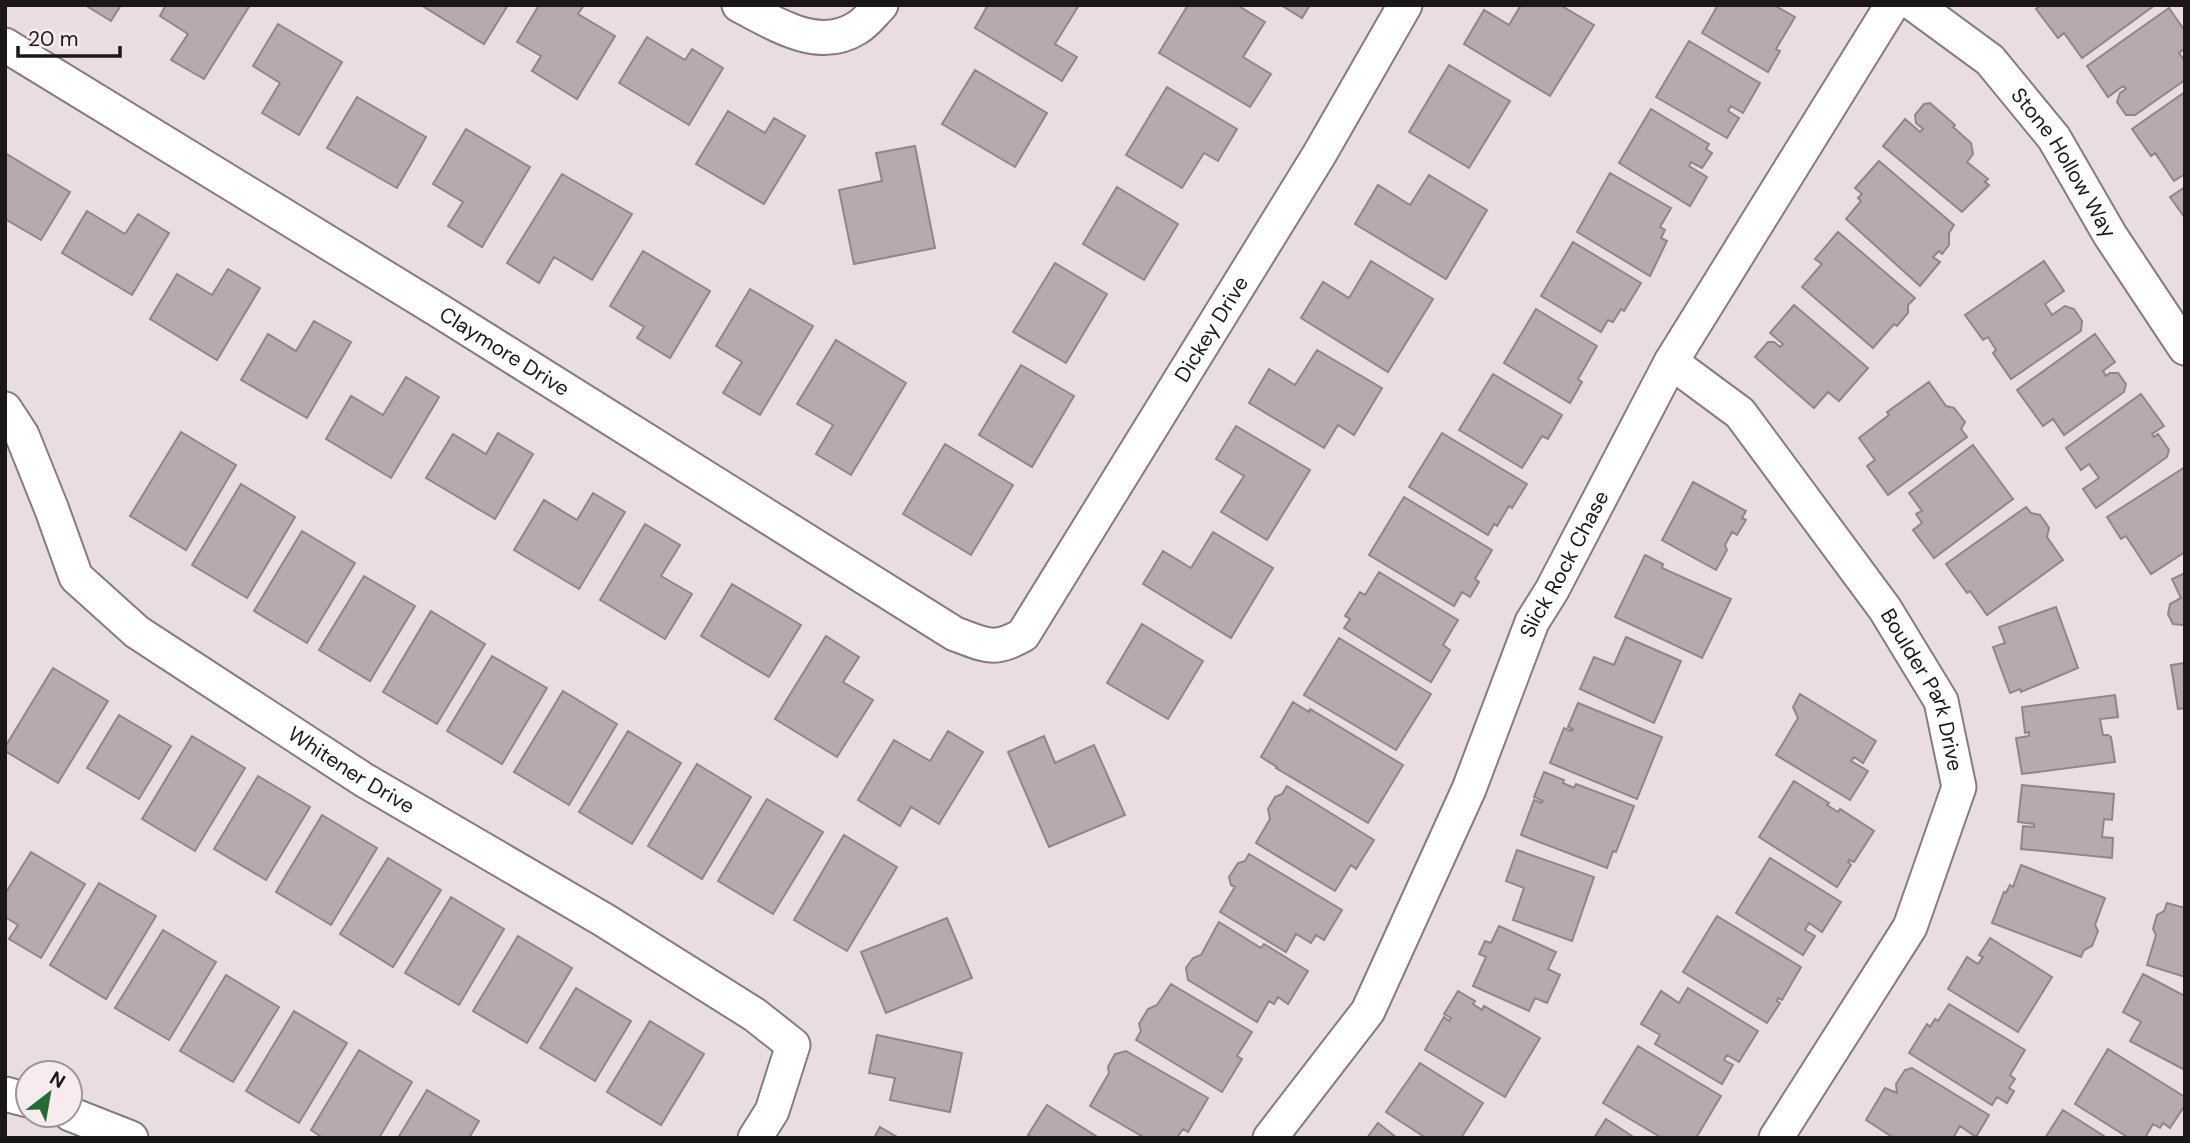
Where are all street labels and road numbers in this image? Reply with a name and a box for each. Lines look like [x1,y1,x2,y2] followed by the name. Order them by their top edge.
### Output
[2005,82,2123,243] street label: Stone Hollow Way
[1168,271,1255,387] street label: Dickey Drive
[434,300,575,403] street label: Claymore Drive
[1513,486,1615,642] street label: Slick Rock Chase
[1874,603,1969,774] street label: Boulder Park Drive
[282,720,420,820] street label: Whitener Drive

